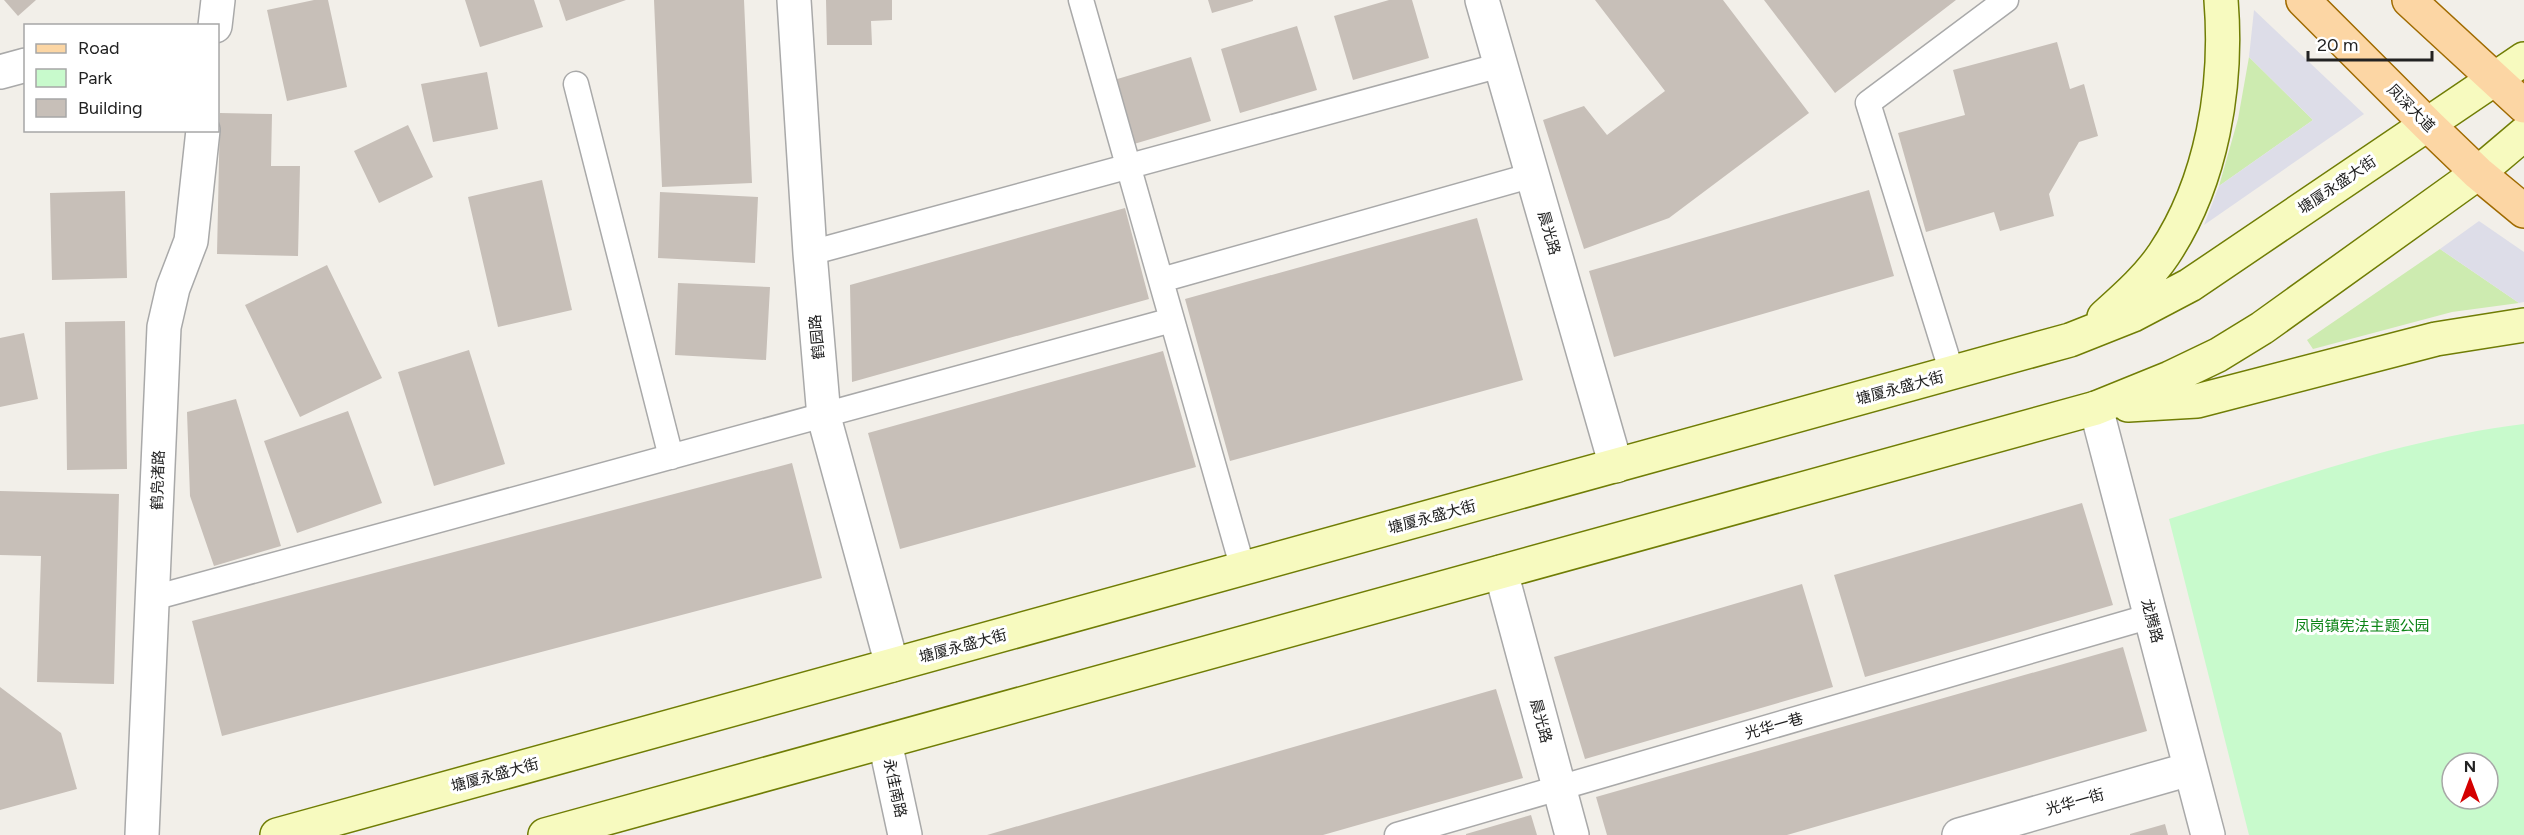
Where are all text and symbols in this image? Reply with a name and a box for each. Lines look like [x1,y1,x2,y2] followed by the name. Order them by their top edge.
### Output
[24,24,219,132] legend
[2308,24,2432,62] scale bar
[2317,34,2358,56] text: 20 m
[78,37,119,59] text: Road
[78,67,113,89] text: Park
[2383,80,2439,136] street label: 凤深大道
[78,97,143,119] text: Building
[2295,152,2379,218] street label: 塘厦永盛大街
[1534,209,1564,257] street label: 晨光路
[806,314,828,360] street label: 鹤园路
[1854,368,1946,408] street label: 塘厦永盛大街
[148,450,168,510] street label: 鹤凫渚路
[1386,497,1478,537] street label: 塘厦永盛大街
[2137,597,2167,645] street label: 龙腾路
[2294,617,2430,635] park label: 凤岗镇宪法主题公园
[917,626,1009,666] street label: 塘厦永盛大街
[1526,697,1556,745] street label: 晨光路
[1743,709,1805,743] street label: 光华一巷
[2440,751,2500,811] north arrow
[449,755,541,795] street label: 塘厦永盛大街
[880,757,910,819] street label: 永佳南路
[2464,757,2476,776] text: N
[2044,785,2106,819] street label: 光华一街

